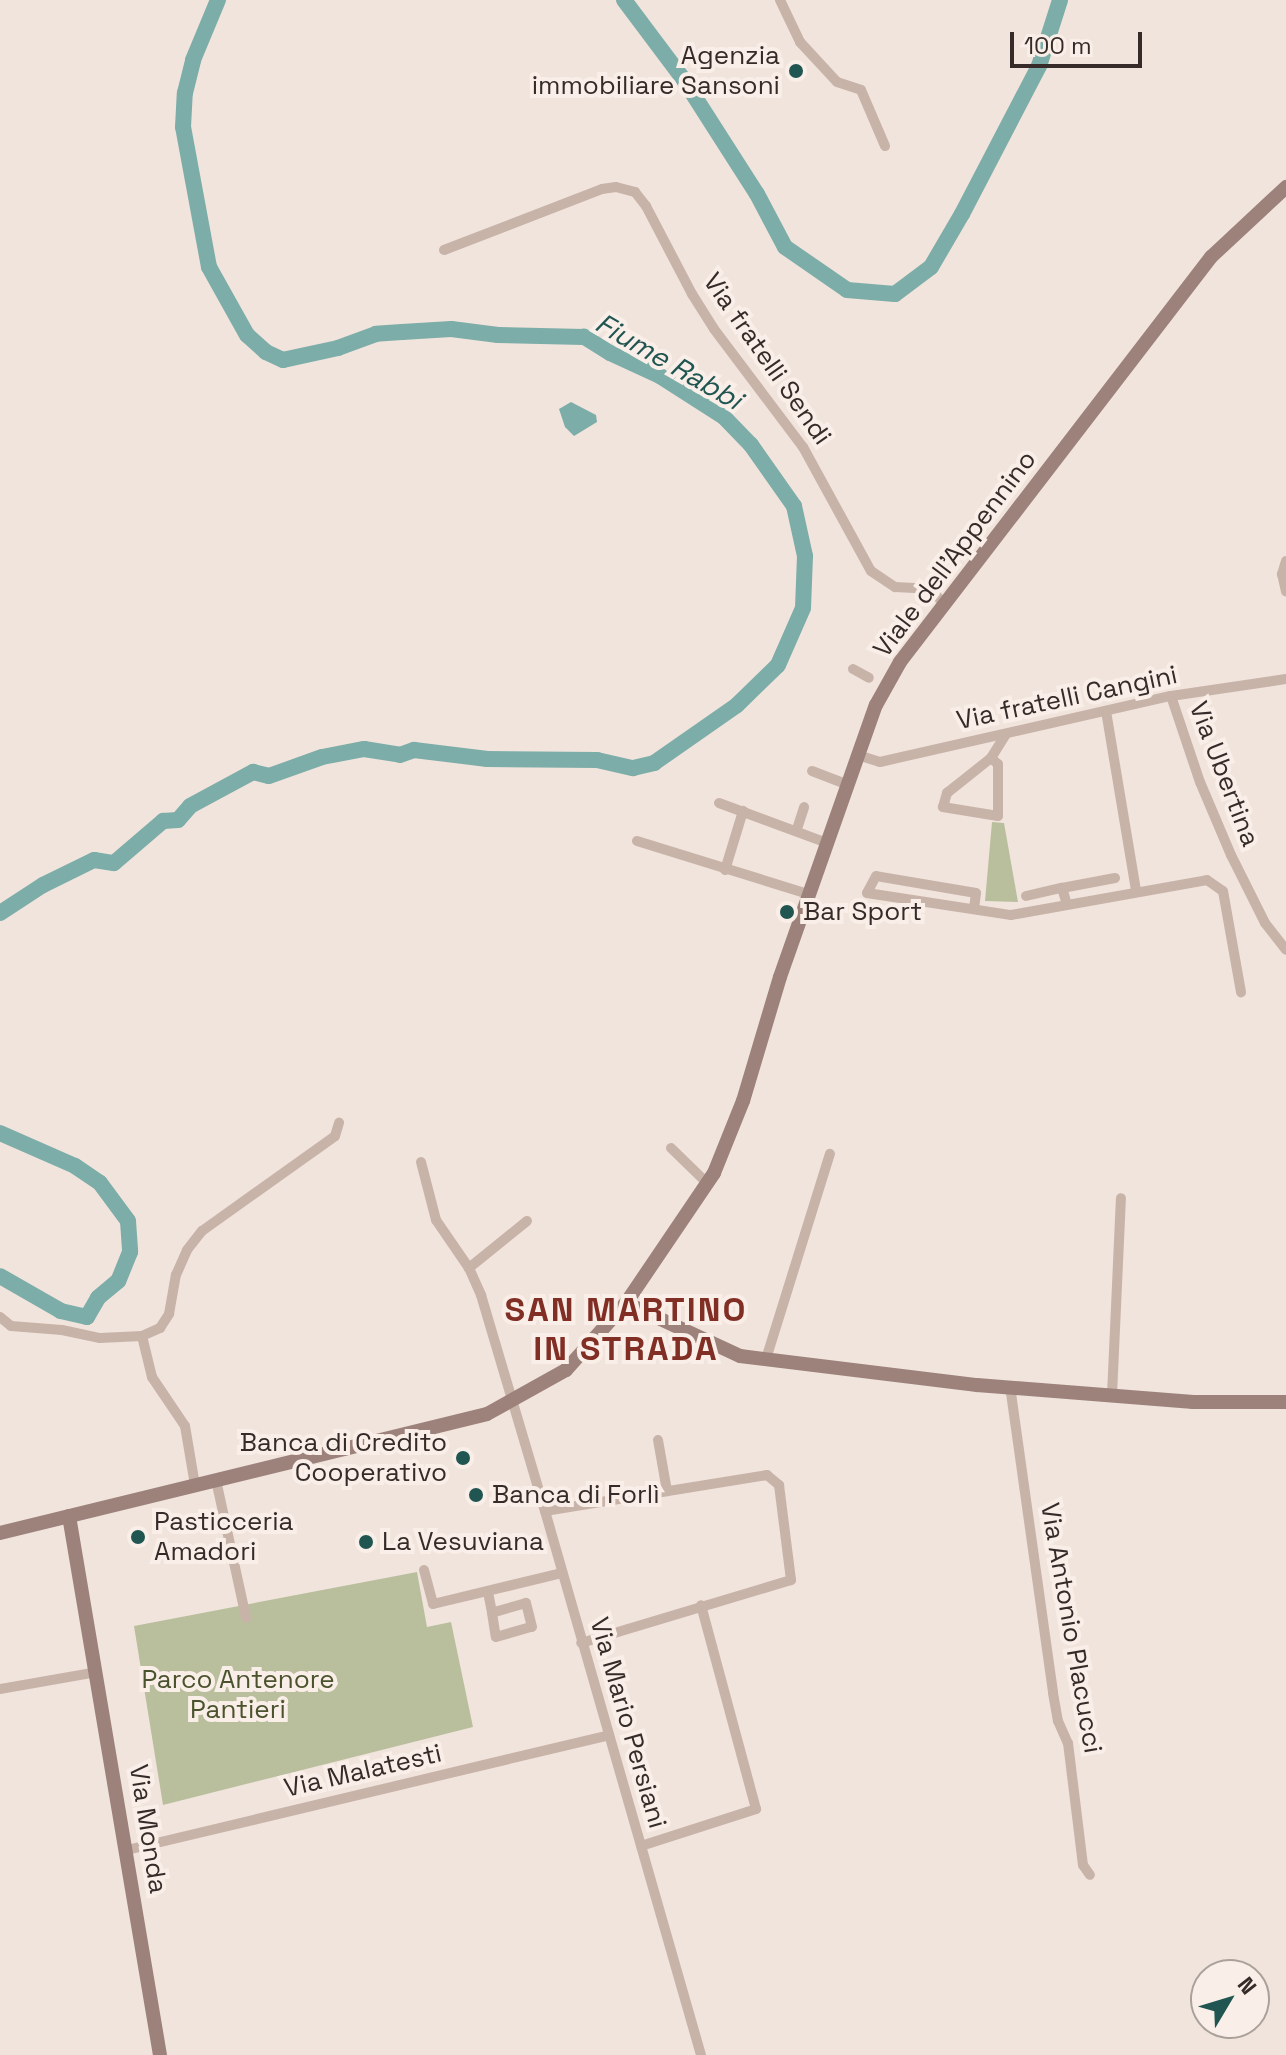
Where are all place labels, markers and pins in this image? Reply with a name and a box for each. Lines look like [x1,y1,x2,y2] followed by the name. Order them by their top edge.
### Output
[532,40,780,102] place label: Agenzia immobiliare Sansoni
[787,62,805,80] marker: Agenzia immobiliare Sansoni
[803,896,922,928] place label: Bar Sport
[778,903,796,921] marker: Bar Sport
[240,1427,447,1488] place label: Banca di Credito Cooperativo
[454,1449,472,1467] marker: Banca di Credito Cooperativo
[492,1479,660,1511] place label: Banca di Forlì
[467,1486,485,1504] marker: Banca di Forlì
[154,1506,294,1568] place label: Pasticceria Amadori
[382,1526,544,1558] place label: La Vesuviana
[129,1528,147,1546] marker: Pasticceria Amadori
[357,1533,375,1551] marker: La Vesuviana

